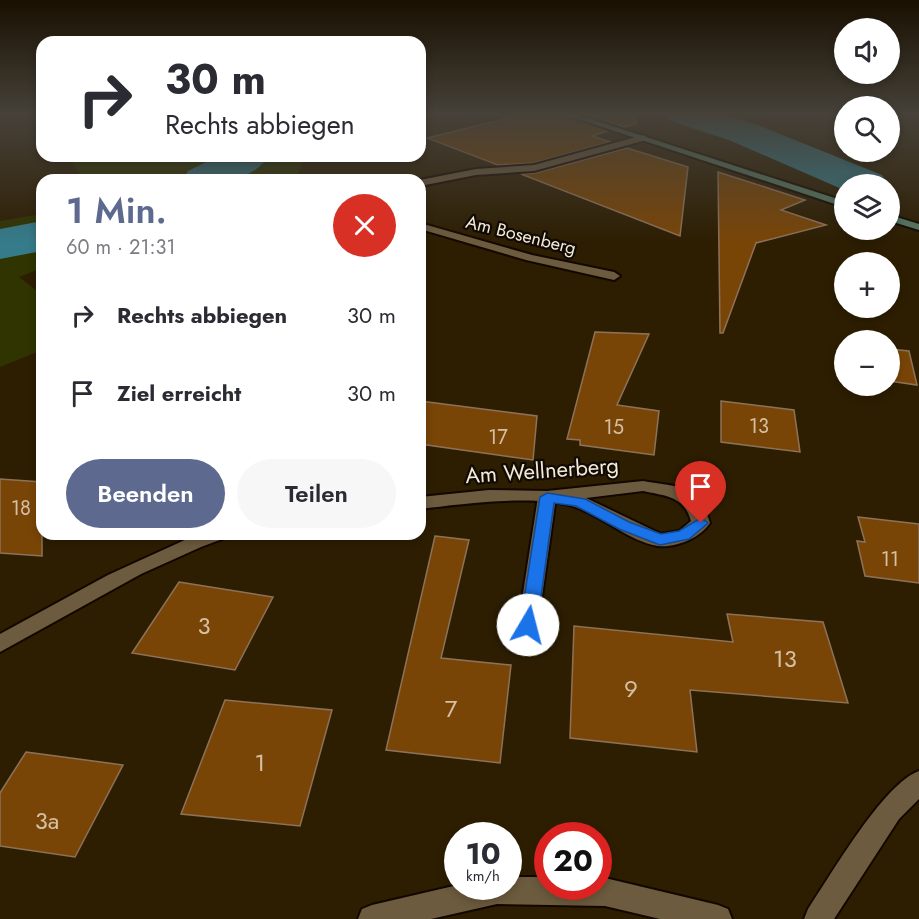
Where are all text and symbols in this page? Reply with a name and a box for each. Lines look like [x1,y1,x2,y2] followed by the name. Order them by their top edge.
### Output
[834,18,900,396] map controls
[834,18,900,84] button: sound
[165,49,266,110] text: 30 m
[66,60,144,138] icon: right
[834,96,900,162] button: search
[165,105,355,144] text: Rechts abbiegen
[834,174,900,240] button: layers
[66,184,167,236] text: 1 Min.
[333,194,396,257] button: close
[463,209,579,261] street label: Am Bosenberg
[66,233,175,262] text: 60 m · 21:31
[834,252,900,318] button: +
[66,299,99,332] icon: right
[117,299,287,331] text: Rechts abbiegen
[347,299,396,331] text: 30 m
[834,330,900,396] button: −
[66,377,99,410] icon: arrive
[117,377,241,409] text: Ziel erreicht
[347,377,396,409] text: 30 m
[749,412,769,441] house number: 13
[604,413,624,442] house number: 15
[488,423,508,452] house number: 17
[464,449,620,491] street label: Am Wellnerberg
[66,459,225,528] button: Beenden
[237,459,396,528] button: Teilen
[675,461,726,523] pin
[684,470,717,503] icon: arrive
[11,494,31,523] house number: 18
[881,545,899,574] house number: 11
[496,593,560,657] position arrow
[197,608,211,643] house number: 3
[773,641,797,676] house number: 13
[624,671,638,706] house number: 9
[445,691,458,726] house number: 7
[255,745,265,780] house number: 1
[35,803,59,838] house number: 3a
[534,822,612,900] speed limit sign: 20
[465,832,501,875] text: 10
[466,865,500,887] text: km/h

